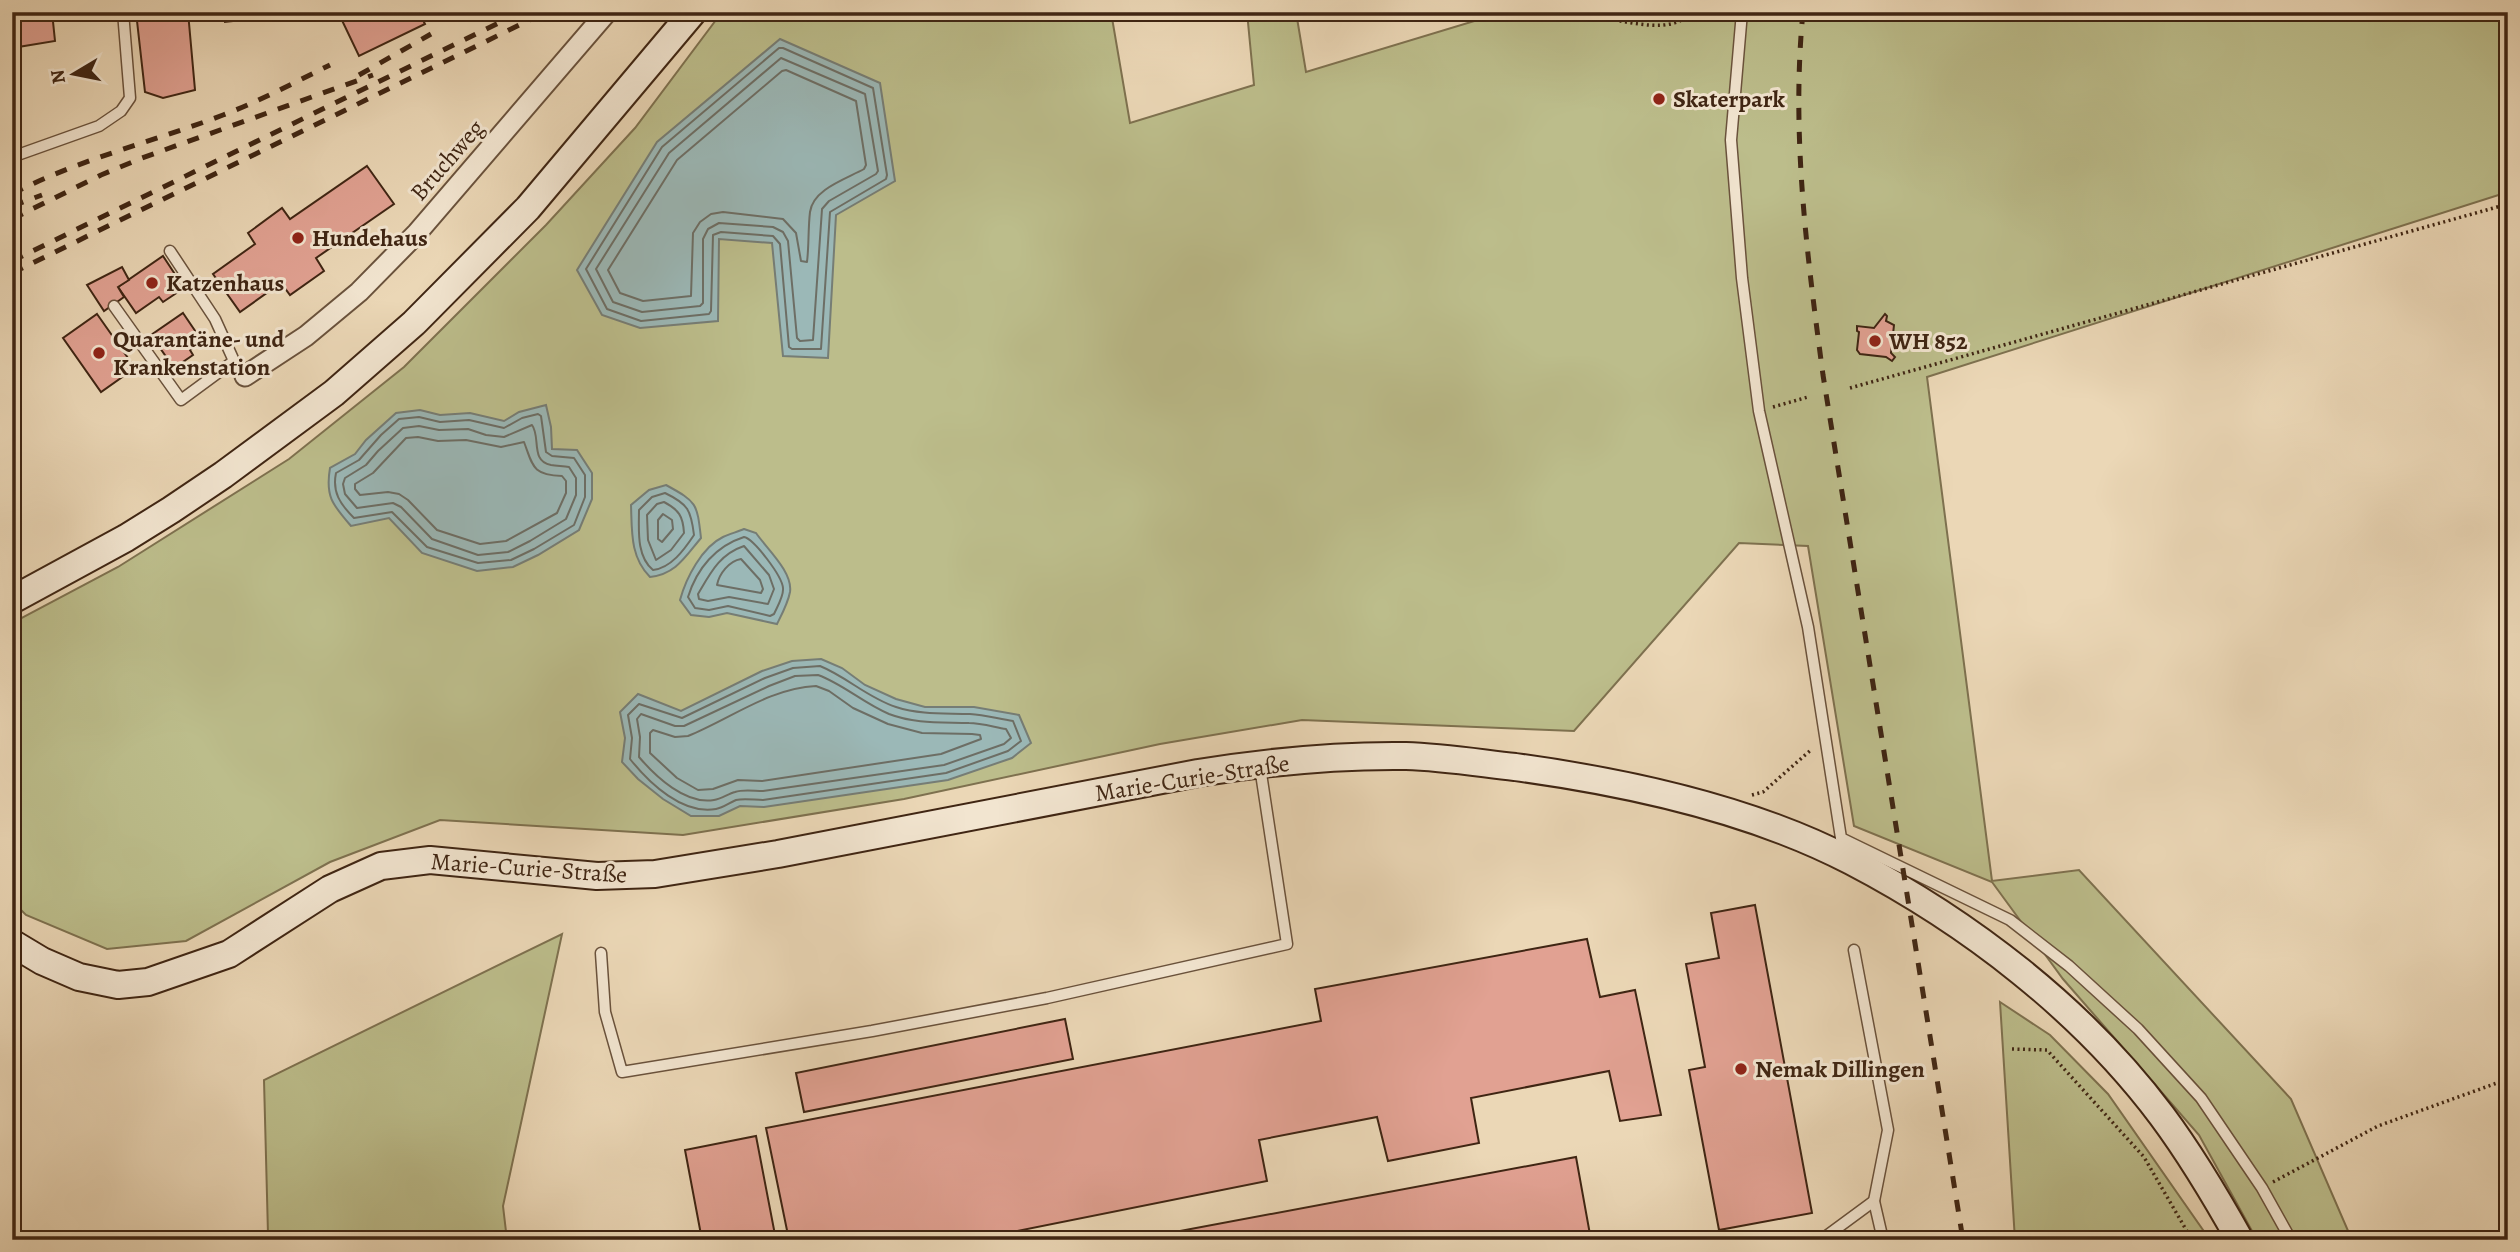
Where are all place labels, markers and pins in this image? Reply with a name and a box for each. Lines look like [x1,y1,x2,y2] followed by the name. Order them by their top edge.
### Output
[1673,83,1785,115] place label: Skaterpark
[1651,91,1667,107] marker: Skaterpark
[312,222,428,254] place label: Hundehaus
[290,230,306,246] marker: Hundehaus
[166,267,284,299] place label: Katzenhaus
[144,275,160,291] marker: Katzenhaus
[113,323,285,383] place label: Quarantäne- und Krankenstation
[1888,325,1968,357] place label: WH 852
[1867,333,1883,349] marker: WH 852
[91,345,107,361] marker: Quarantäne- und Krankenstation
[1755,1053,1925,1085] place label: Nemak Dillingen
[1733,1061,1749,1077] marker: Nemak Dillingen

